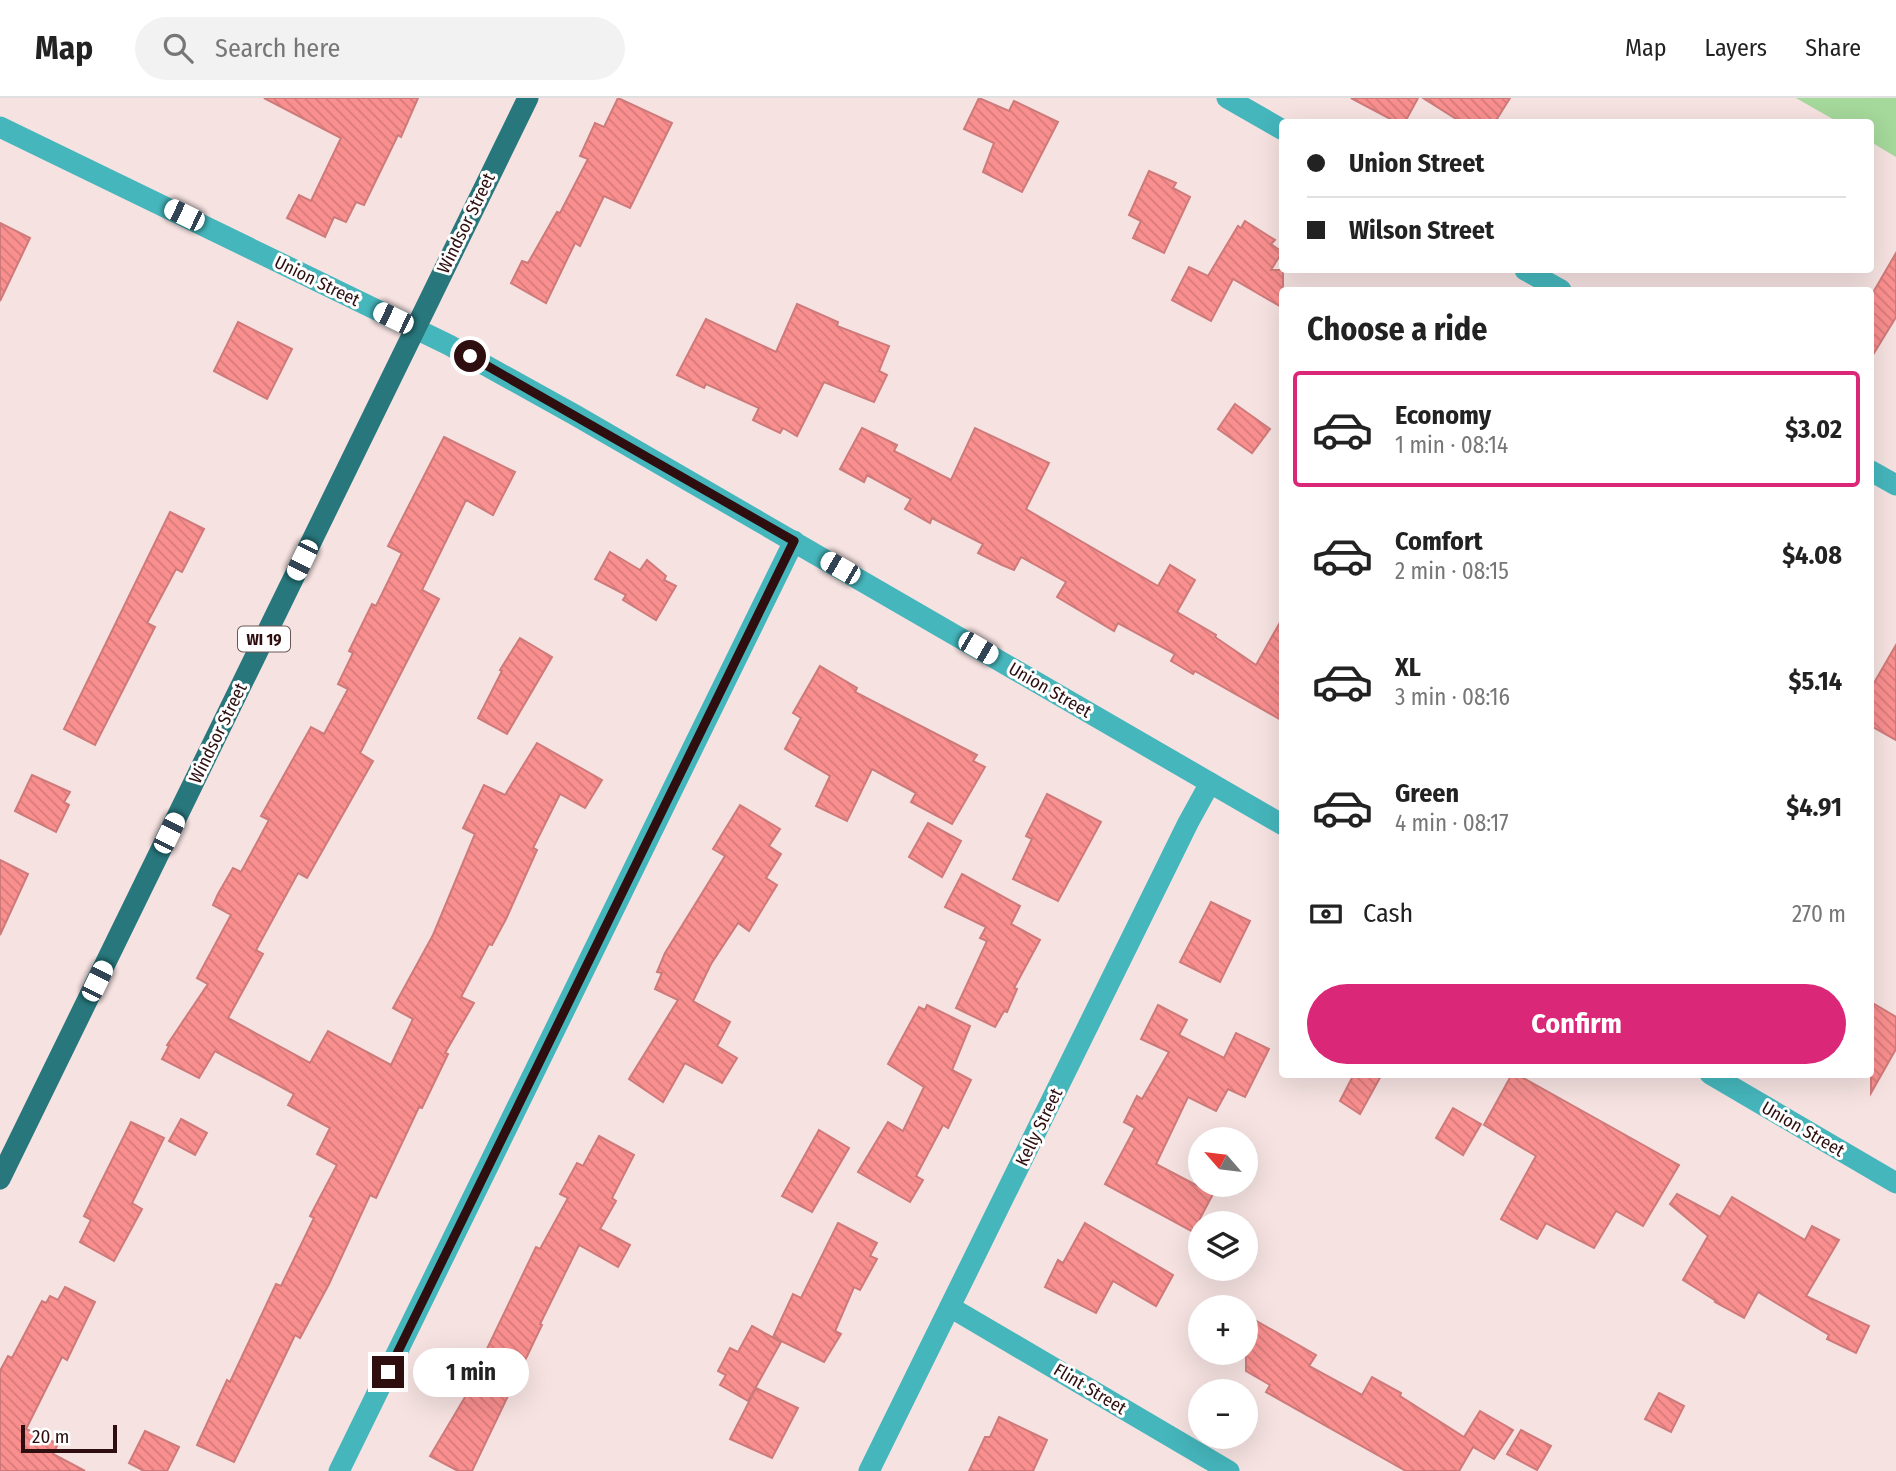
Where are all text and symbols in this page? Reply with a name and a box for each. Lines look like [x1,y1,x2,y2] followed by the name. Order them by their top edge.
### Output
[135,17,625,80] search box
[35,28,93,68] text: Map
[159,29,197,67] icon: search
[215,33,340,64] text: Search here
[1625,34,1667,62] text: Map
[1705,34,1767,62] text: Layers
[1805,34,1861,62] text: Share
[1349,148,1485,179] text: Union Street
[432,169,500,277] street label: Windsor Street
[161,196,208,234] car
[1349,215,1494,246] text: Wilson Street
[271,251,363,311] street label: Union Street
[370,299,417,337] car
[1307,310,1488,348] text: Choose a ride
[454,340,486,372] route start
[1311,398,1374,461] icon: car
[1395,400,1491,431] text: Economy
[1785,414,1842,445] text: $3.02
[1395,431,1508,459] text: 1 min · 08:14
[1311,524,1374,587] icon: car
[1395,526,1483,557] text: Comfort
[284,537,321,583] car
[1782,540,1842,571] text: $4.08
[817,548,864,588] car
[1395,557,1509,585] text: 2 min · 08:15
[238,626,290,652] road number: WI 19
[955,628,1002,668] car
[1311,650,1374,713] icon: car
[1395,652,1421,683] text: XL
[1005,657,1095,723] street label: Union Street
[1789,666,1842,697] text: $5.14
[184,679,252,787] street label: Windsor Street
[1395,683,1510,711] text: 3 min · 08:16
[1311,776,1374,839] icon: car
[1395,778,1459,809] text: Green
[1786,792,1842,823] text: $4.91
[1395,809,1509,837] text: 4 min · 08:17
[151,810,188,856] car
[1307,895,1345,933] icon: cash
[1363,898,1413,929] text: Cash
[1792,900,1846,928] text: 270 m
[79,958,116,1004] car
[1307,984,1846,1064] button: Confirm
[1011,1084,1067,1170] street label: Kelly Street
[1758,1096,1848,1162] street label: Union Street
[1188,1127,1258,1197] north arrow
[1188,1127,1258,1449] map controls
[1188,1211,1258,1281] button: layers
[1188,1295,1258,1365] button: +
[412,1348,528,1396] callout: 1 min
[372,1356,404,1388] route end
[446,1358,496,1386] text: 1 min
[1050,1359,1130,1419] street label: Flint Street
[1188,1379,1258,1449] button: −
[21,1422,117,1454] scale bar
[32,1425,69,1448] text: 20 m

